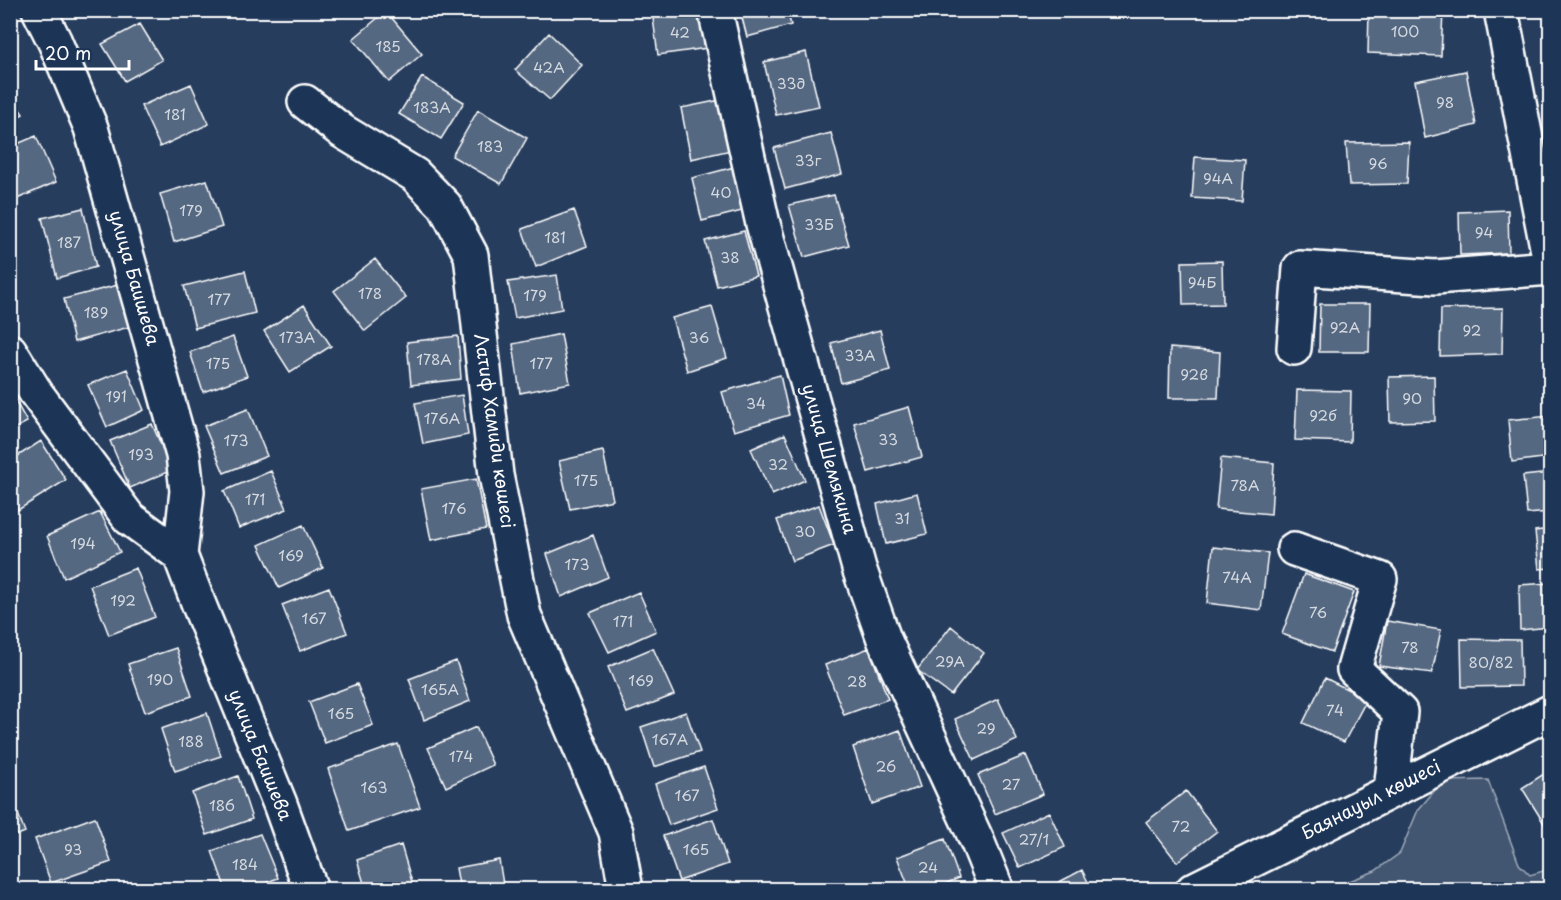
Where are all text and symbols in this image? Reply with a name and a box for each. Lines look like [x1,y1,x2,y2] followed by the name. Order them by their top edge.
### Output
[1391,19,1419,42] house number: 100
[670,20,690,43] house number: 42
[36,33,129,71] scale bar
[375,34,401,57] house number: 185
[45,39,91,66] text: 20 m
[533,55,565,78] house number: 42А
[777,71,805,94] house number: 33д
[1436,90,1454,113] house number: 98
[413,95,451,118] house number: 183А
[164,102,186,125] house number: 181
[477,134,503,157] house number: 183
[795,148,822,171] house number: 33г
[1369,151,1388,174] house number: 96
[1203,166,1233,189] house number: 94А
[711,180,731,203] house number: 40
[179,198,203,221] house number: 179
[103,207,168,349] street label: улица Баишева
[804,212,834,235] house number: 33Б
[1475,220,1493,243] house number: 94
[544,225,566,248] house number: 181
[57,230,81,253] house number: 187
[720,245,740,268] house number: 38
[1188,270,1216,293] house number: 94Б
[358,281,382,304] house number: 178
[523,283,547,306] house number: 179
[207,287,231,310] house number: 177
[84,300,108,323] house number: 189
[1330,315,1360,338] house number: 92А
[1463,318,1481,341] house number: 92
[279,325,315,348] house number: 173А
[689,325,709,348] house number: 36
[468,332,523,530] street label: Латиф Хамиди көшесі
[844,343,876,366] house number: 33А
[416,347,452,370] house number: 178А
[206,351,230,374] house number: 175
[529,351,553,374] house number: 177
[1180,362,1208,385] house number: 92в
[796,380,865,538] street label: улица Шемякина
[105,384,127,407] house number: 191
[1402,386,1422,409] house number: 90
[746,391,766,414] house number: 34
[1309,403,1337,426] house number: 92б
[424,406,460,429] house number: 176А
[878,427,898,450] house number: 33
[224,428,249,451] house number: 173
[128,442,154,465] house number: 193
[768,452,788,475] house number: 32
[574,468,598,491] house number: 175
[1231,473,1259,496] house number: 78А
[245,487,265,510] house number: 171
[441,496,467,519] house number: 176
[894,506,910,529] house number: 31
[795,519,815,542] house number: 30
[70,531,96,554] house number: 194
[278,543,304,566] house number: 169
[565,552,590,575] house number: 173
[1222,565,1252,588] house number: 74А
[110,588,136,611] house number: 192
[1309,600,1327,623] house number: 76
[302,606,327,629] house number: 167
[613,609,633,632] house number: 171
[1401,635,1419,658] house number: 78
[935,649,965,672] house number: 29А
[1469,650,1513,673] house number: 80/82
[147,667,173,690] house number: 190
[628,668,654,691] house number: 169
[847,669,867,692] house number: 28
[421,677,459,700] house number: 165А
[223,685,300,825] street label: улица Баишева
[1326,698,1344,721] house number: 74
[328,701,354,724] house number: 165
[976,716,996,739] house number: 29
[652,727,688,750] house number: 167А
[178,729,204,752] house number: 188
[449,744,473,767] house number: 174
[1296,752,1445,845] street label: Баянауыл көшесі
[876,754,896,777] house number: 26
[1002,772,1021,795] house number: 27
[360,775,388,798] house number: 163
[675,783,700,806] house number: 167
[209,793,235,816] house number: 186
[1172,814,1190,837] house number: 72
[1019,827,1049,850] house number: 27/1
[64,837,82,860] house number: 93
[683,837,709,860] house number: 165
[232,852,258,875] house number: 184
[918,855,938,878] house number: 24

